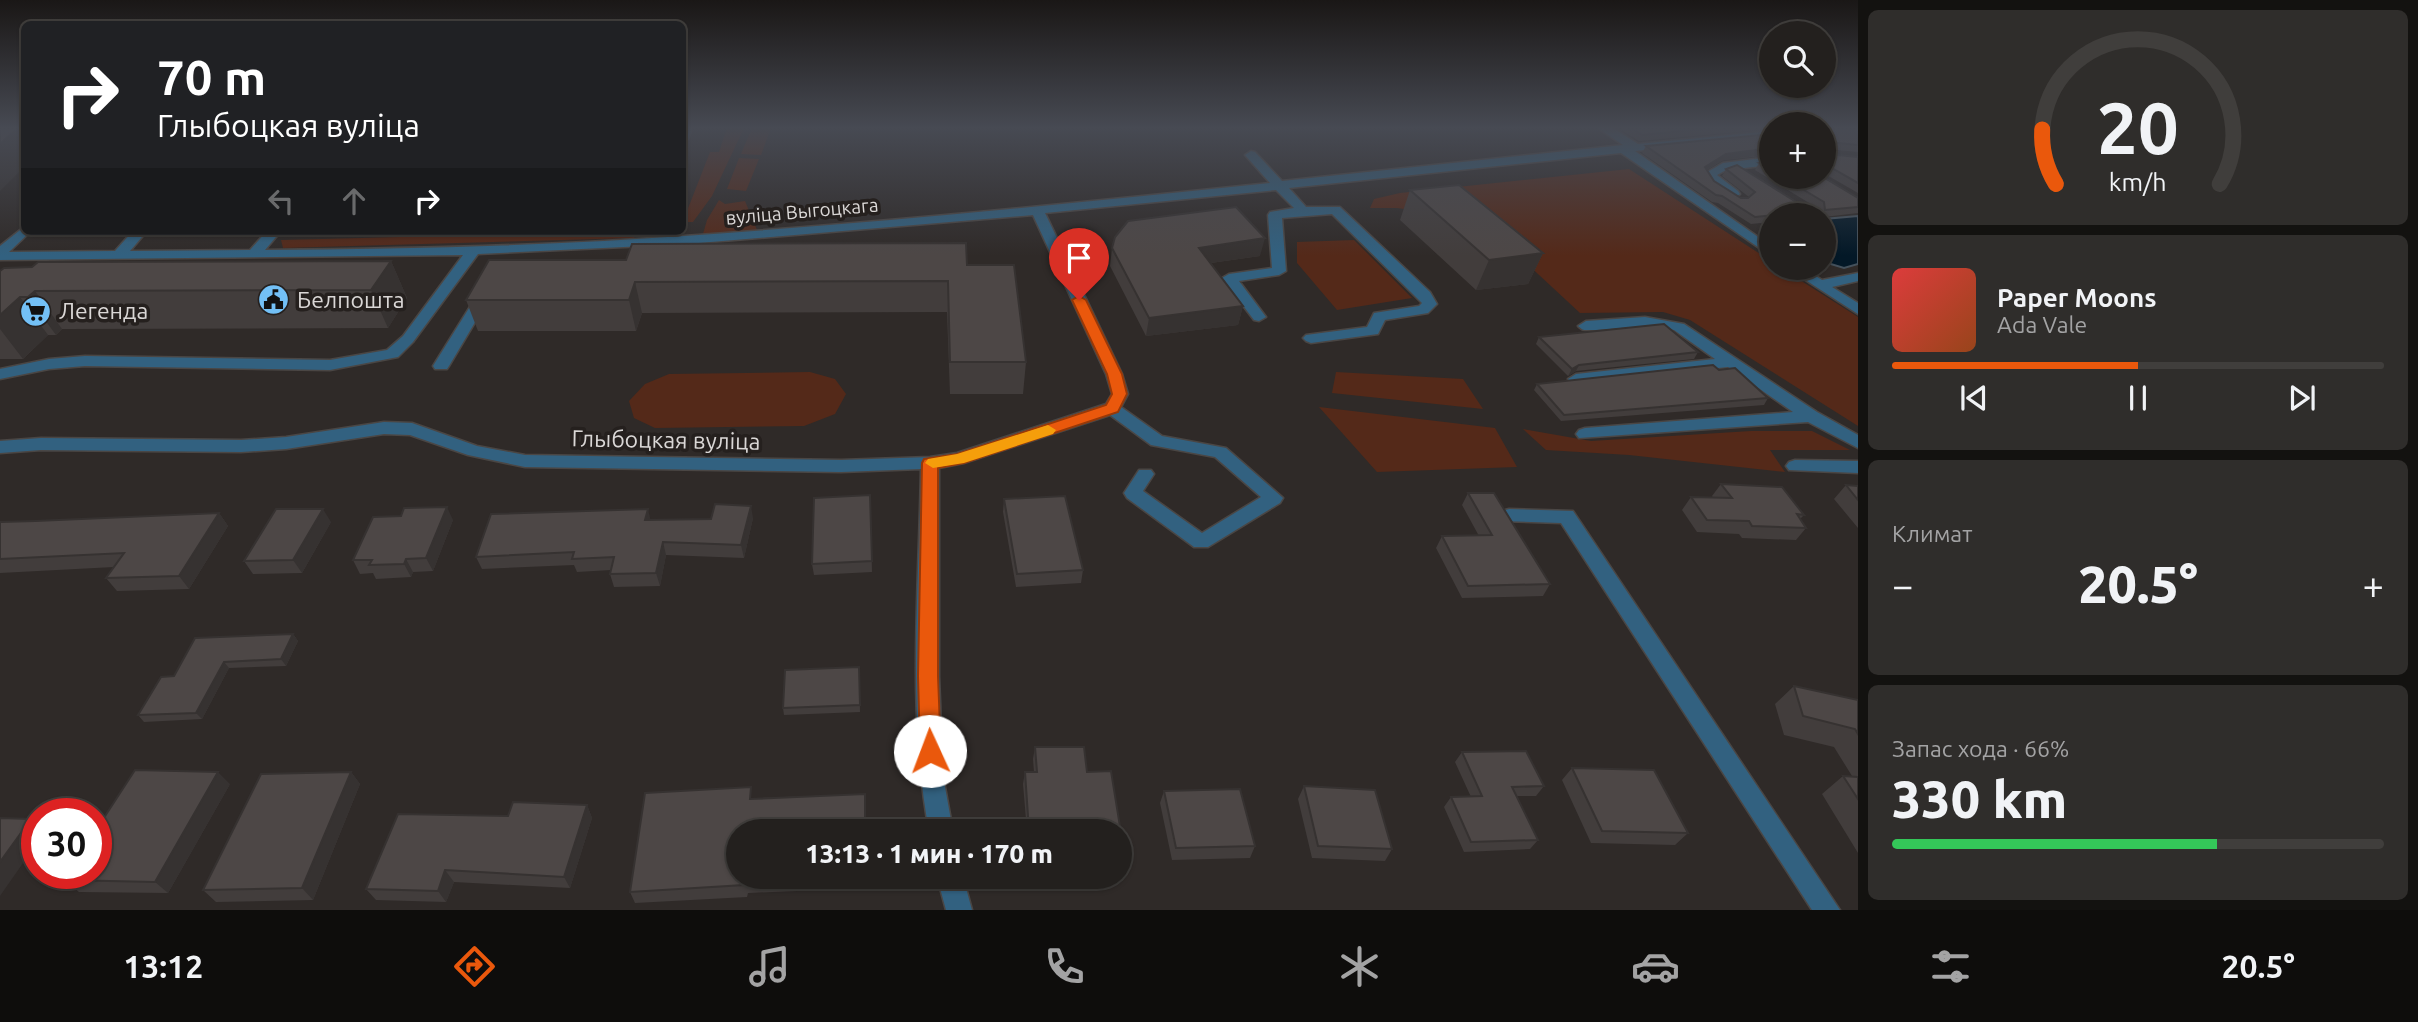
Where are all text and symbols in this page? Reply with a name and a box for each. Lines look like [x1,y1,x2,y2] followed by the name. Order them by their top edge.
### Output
[1759,21,1836,280] map controls
[1759,21,1836,98] button: search
[42,49,133,140] icon: right
[157,49,266,104] text: 70 m
[2097,86,2179,168] text: 20
[157,107,420,143] text: Глыбоцкая вуліца
[1759,112,1836,189] button: +
[2109,167,2167,195] text: km/h
[262,182,300,220] icon: left
[335,182,373,220] icon: ahead
[408,182,446,220] icon: right
[725,193,879,229] street label: вуліца Выгоцкага
[1759,203,1836,280] button: −
[1049,228,1109,300] pin
[1060,239,1098,277] icon: arrive
[257,283,291,317] public building icon: Белпошта
[1997,283,2156,312] text: Paper Moons
[297,287,405,312] place label: Белпошта
[19,294,53,328] supermarket icon: Легенда
[59,298,148,323] place label: Легенда
[1997,312,2087,337] text: Ada Vale
[1955,379,1993,417] icon: previous
[2119,379,2157,417] icon: pause
[2283,379,2321,417] icon: next
[571,425,761,454] street label: Глыбоцкая вуліца
[1892,521,1972,546] text: Климат
[2078,555,2198,613] text: 20.5°
[1892,564,1913,606] text: −
[2363,564,2384,606] text: +
[893,714,967,788] position arrow
[1892,736,2069,761] text: Запас хода · 66%
[1892,770,2067,828] text: 330 km
[21,798,112,889] speed limit sign: 30
[805,839,1053,868] text: 13:13 · 1 мин · 170 m
[450,942,499,991] icon: directions
[745,942,794,991] icon: music
[1040,942,1089,991] icon: phone
[1335,942,1384,991] icon: climate
[1631,942,1680,991] icon: car
[1926,942,1975,991] icon: filters
[123,948,203,984] text: 13:12
[2221,948,2295,984] text: 20.5°

